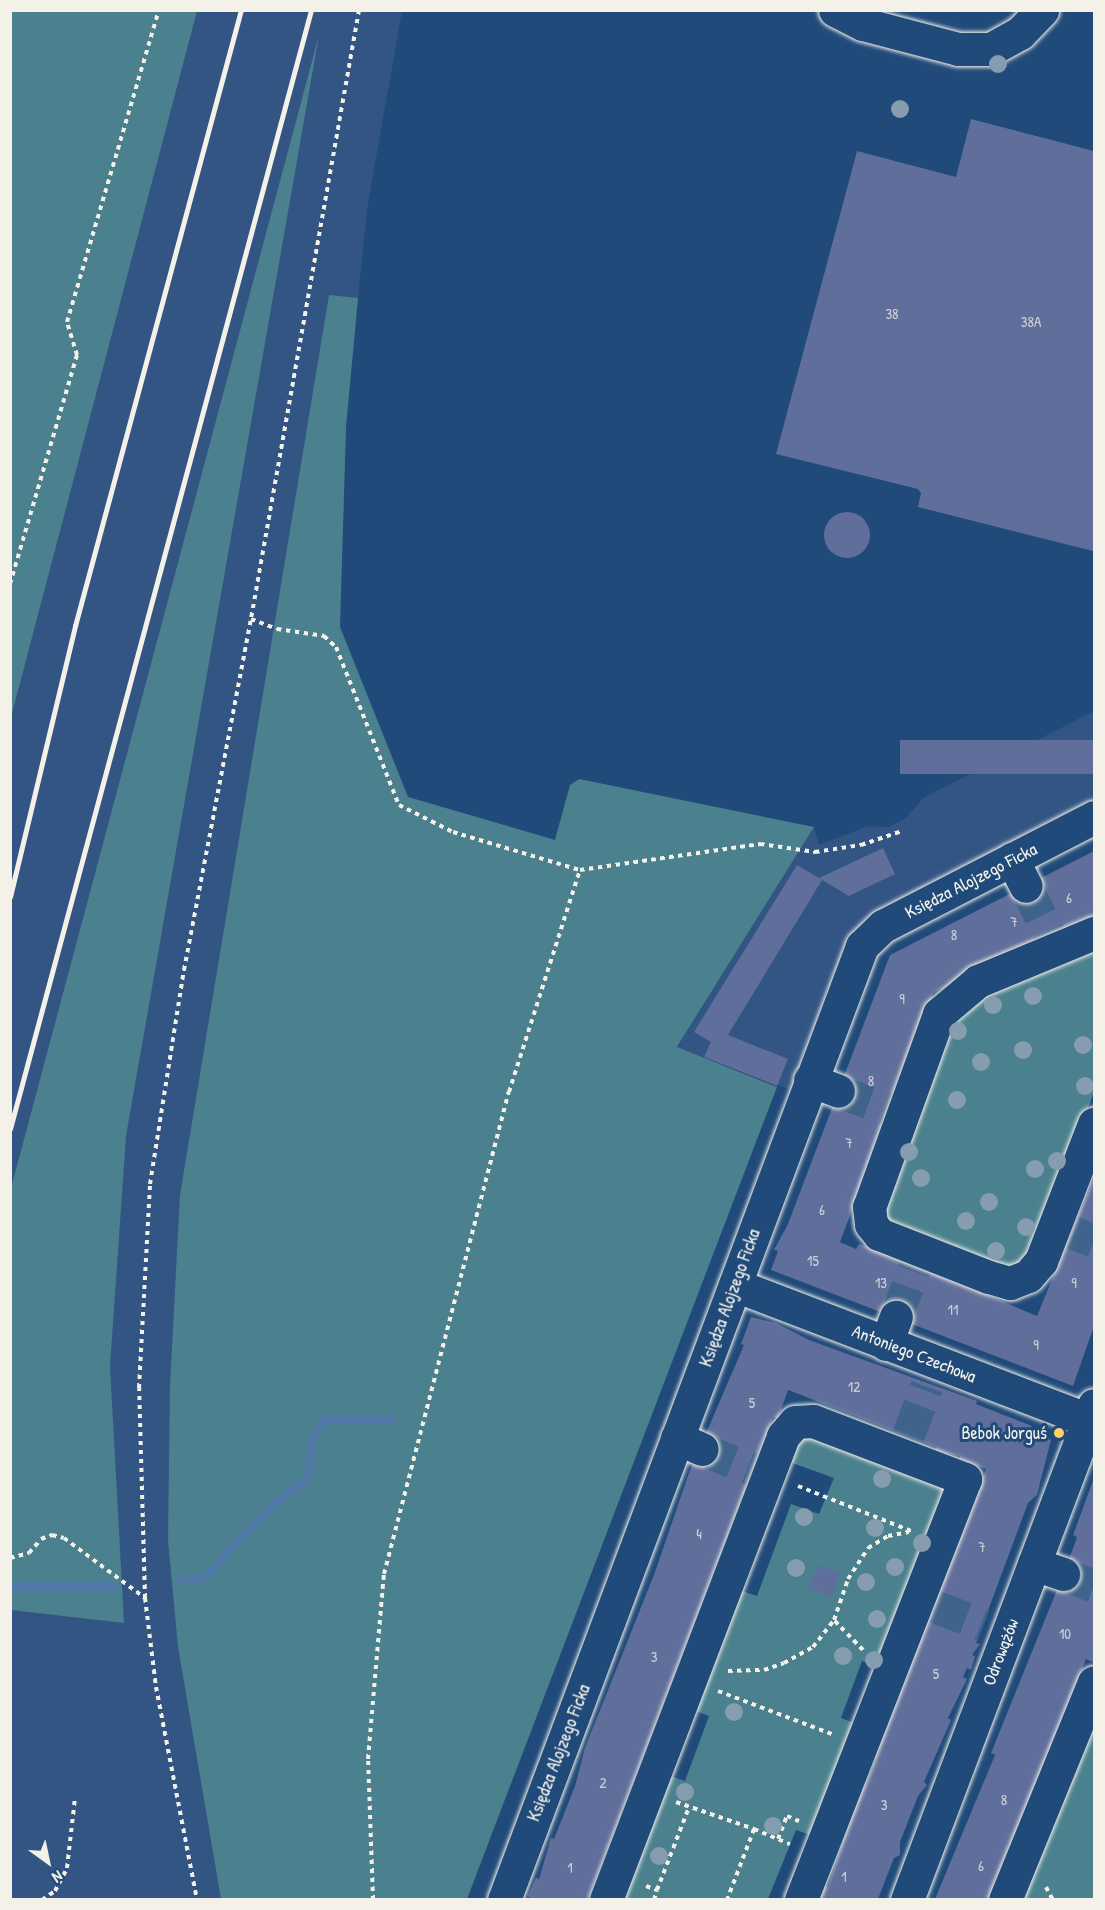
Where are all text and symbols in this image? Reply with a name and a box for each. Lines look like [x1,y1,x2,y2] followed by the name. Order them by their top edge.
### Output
[885,305,899,323] house number: 38
[1021,313,1041,331] house number: 38A
[901,838,1041,924] street label: Księdza Alojzego Ficka
[1066,889,1072,907] house number: 6
[1010,913,1018,931] house number: 7
[951,926,957,944] house number: 8
[899,990,905,1008] house number: 9
[868,1072,874,1090] house number: 8
[845,1134,853,1152] house number: 7
[819,1201,825,1219] house number: 6
[695,1226,765,1370] street label: Księdza Alojzego Ficka
[807,1252,819,1270] house number: 15
[875,1274,887,1292] house number: 13
[1071,1274,1077,1292] house number: 9
[948,1301,958,1319] house number: 11
[849,1320,979,1388] street label: Antoniego Czechowa
[1033,1336,1039,1354] house number: 9
[848,1378,860,1396] house number: 12
[749,1394,755,1412] house number: 5
[961,1422,1047,1444] place label: Bebok Jorguś
[1052,1426,1066,1440] marker: Bebok Jorguś
[696,1525,702,1543] house number: 4
[978,1538,986,1556] house number: 7
[978,1616,1024,1688] street label: Odrowążów
[1059,1625,1071,1643] house number: 10
[651,1648,657,1666] house number: 3
[933,1665,939,1683] house number: 5
[523,1681,595,1825] street label: Księdza Alojzego Ficka
[599,1774,607,1792] house number: 2
[1001,1791,1007,1809] house number: 8
[881,1796,887,1814] house number: 3
[18,1832,78,1892] north arrow
[978,1857,984,1875] house number: 6
[567,1859,573,1877] house number: 1
[48,1866,67,1889] text: N
[841,1868,847,1886] house number: 1

